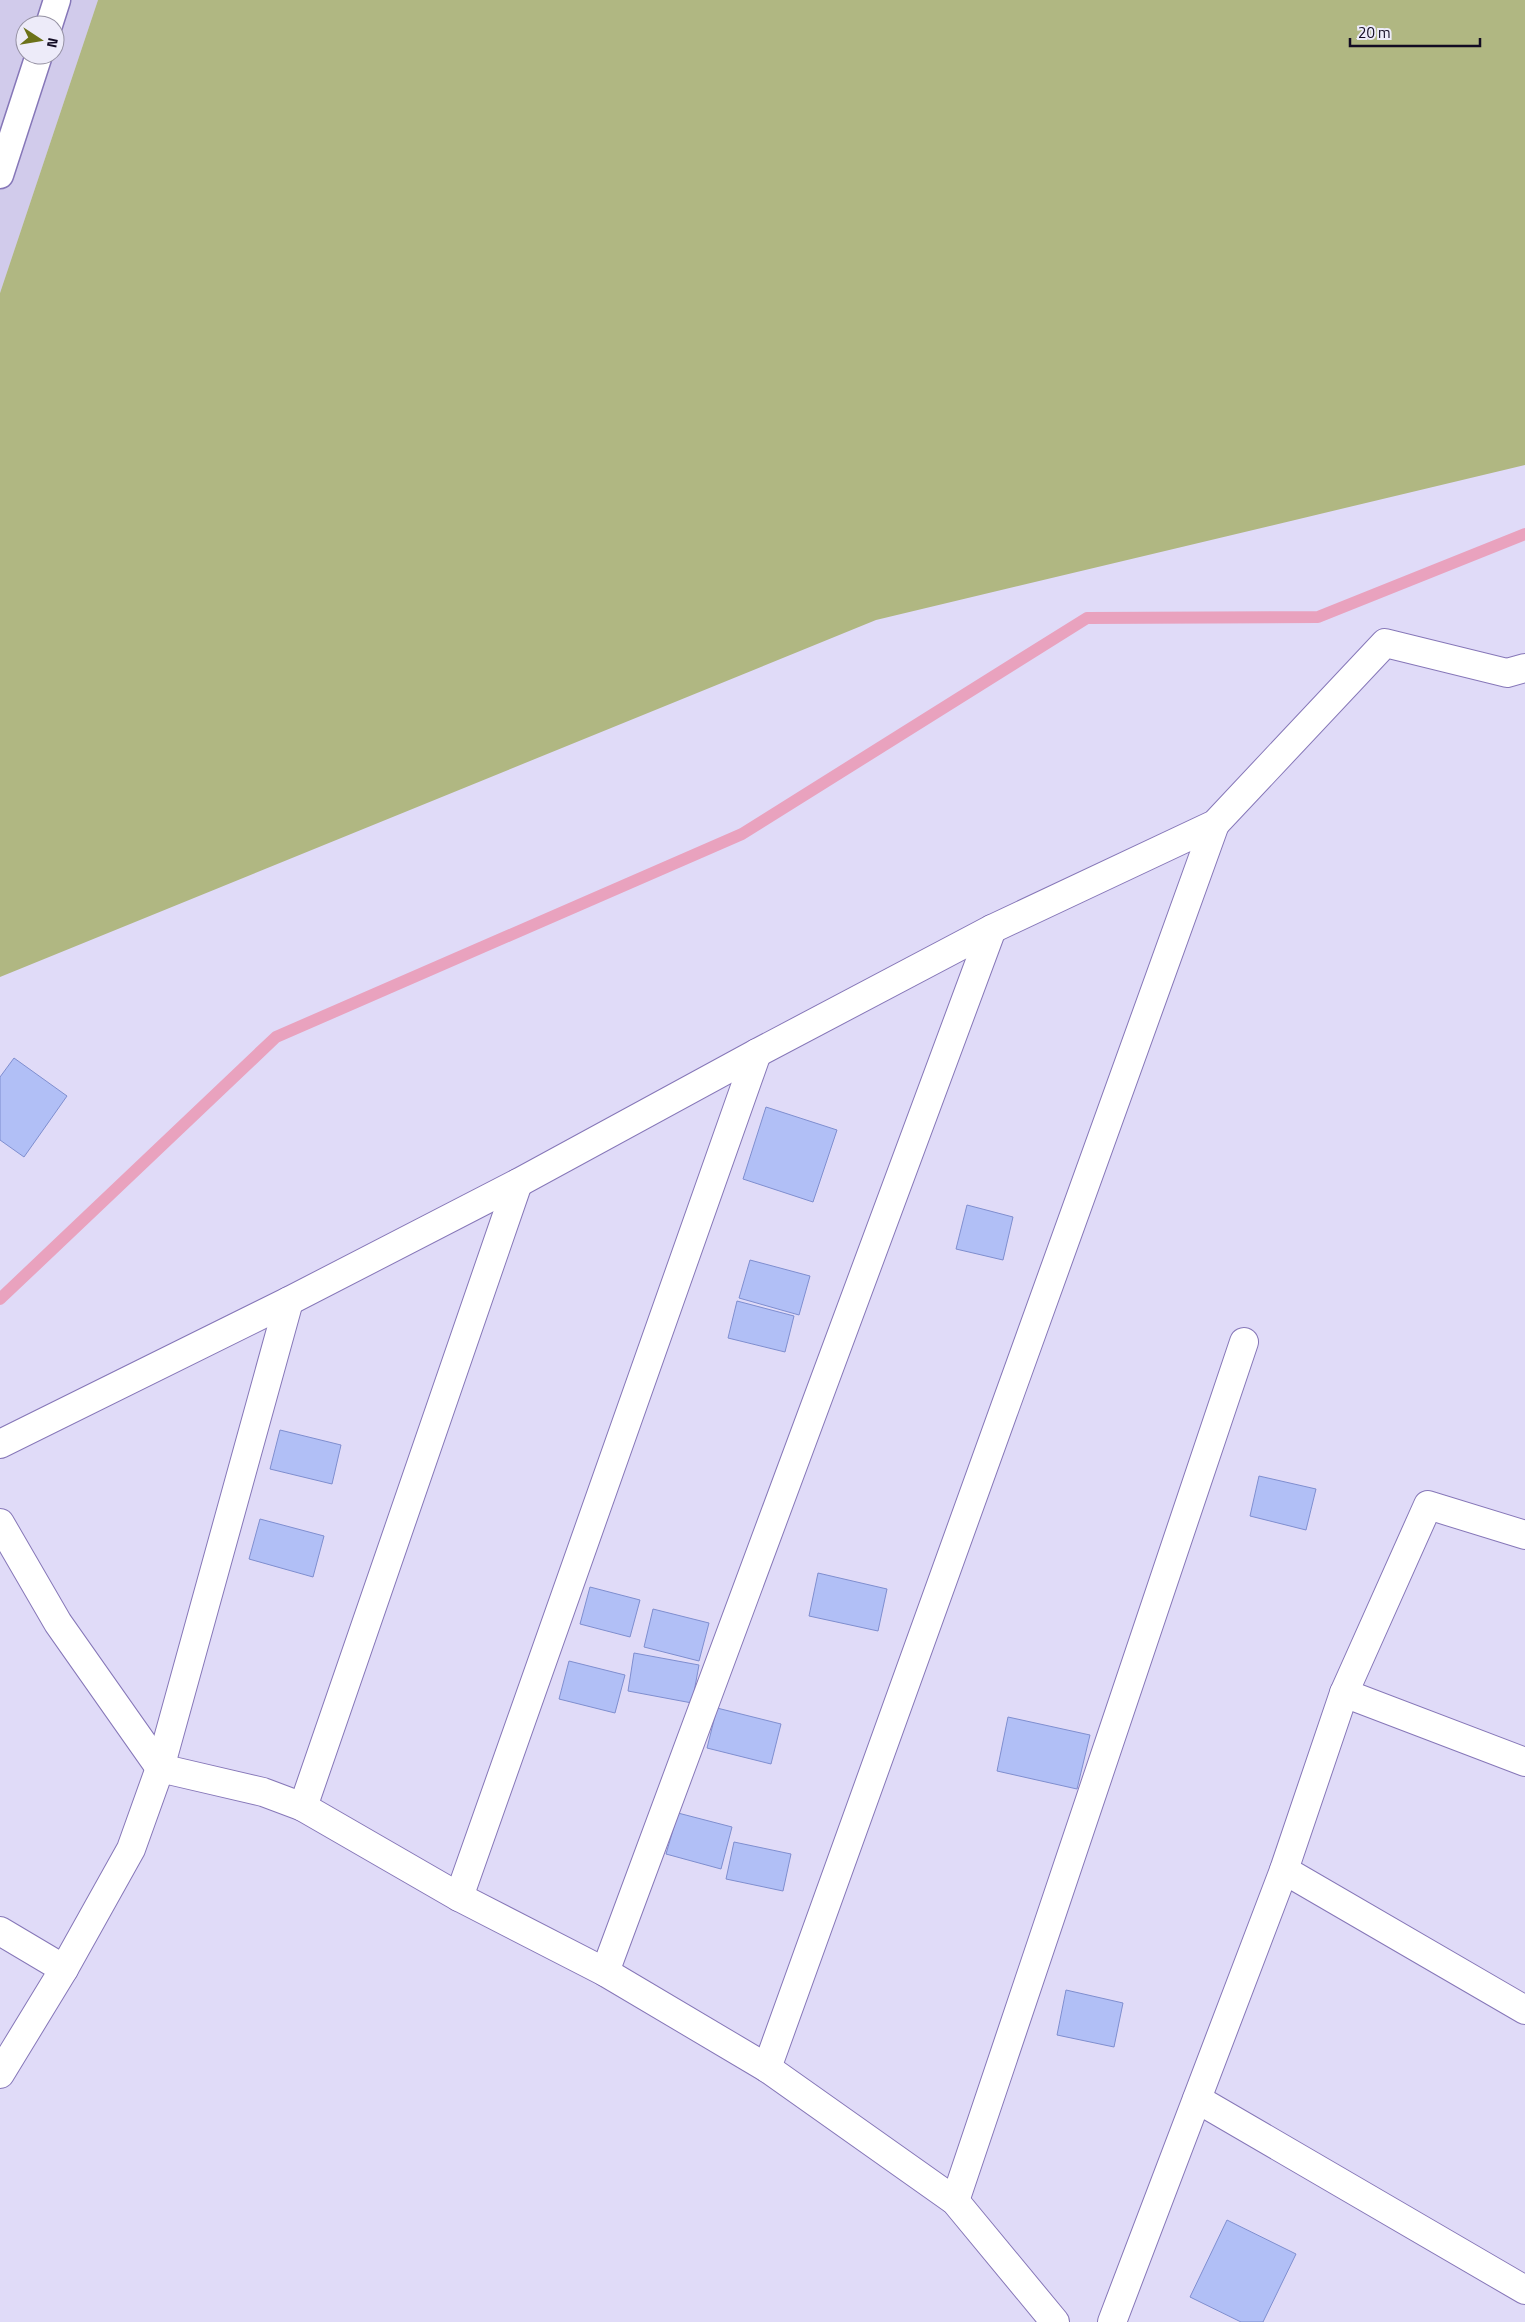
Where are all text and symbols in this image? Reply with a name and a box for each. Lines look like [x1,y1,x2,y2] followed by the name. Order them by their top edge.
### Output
[15,15,65,65] north arrow
[1350,15,1480,47] scale bar
[1358,21,1391,44] text: 20 m
[42,36,64,50] text: N

